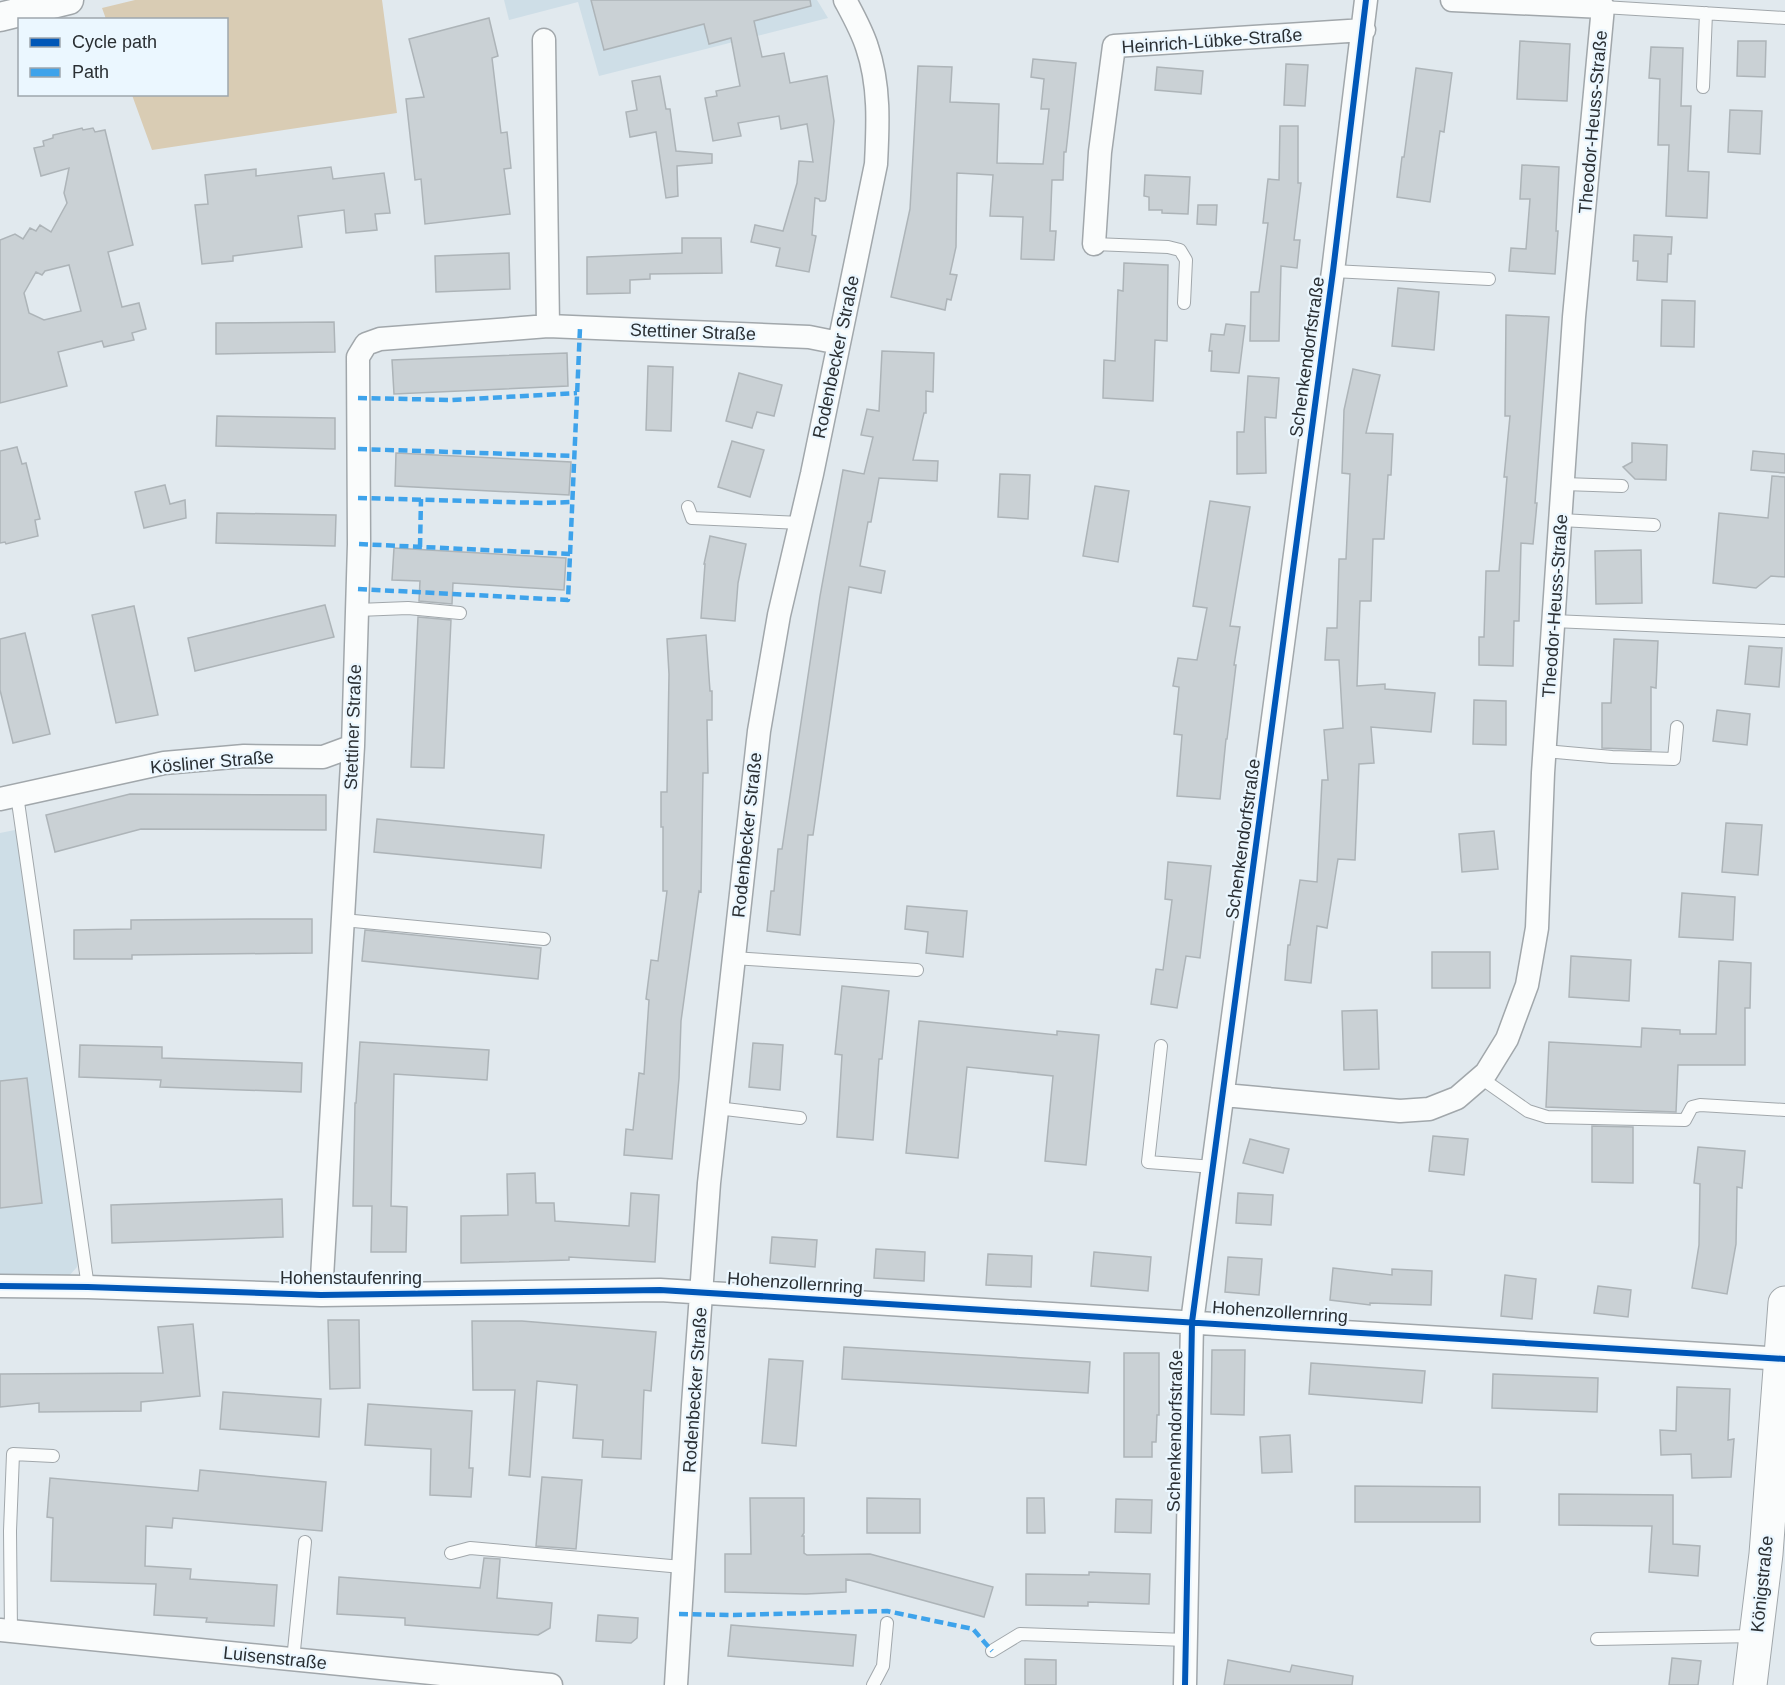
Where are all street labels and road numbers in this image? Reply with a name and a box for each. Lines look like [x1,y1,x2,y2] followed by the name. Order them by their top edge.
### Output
[1121,25,1303,57] street label: Heinrich-Lübke-Straße
[1575,29,1611,215] street label: Theodor-Heuss-Straße
[809,274,863,440] street label: Rodenbecker Straße
[1286,275,1328,439] street label: Schenkendorfstraße
[630,320,756,344] street label: Stettiner Straße
[1539,513,1571,699] street label: Theodor-Heuss-Straße
[341,664,365,790] street label: Stettiner Straße
[149,747,275,777] street label: Kösliner Straße
[728,751,766,919] street label: Rodenbecker Straße
[1222,757,1264,921] street label: Schenkendorfstraße
[280,1268,422,1288] street label: Hohenstaufenring
[726,1268,864,1298] street label: Hohenzollernring
[1211,1297,1349,1327] street label: Hohenzollernring
[679,1306,711,1474] street label: Rodenbecker Straße
[1164,1350,1186,1512] street label: Schenkendorfstraße
[1747,1535,1777,1633] street label: Königstraße
[222,1643,328,1673] street label: Luisenstraße

